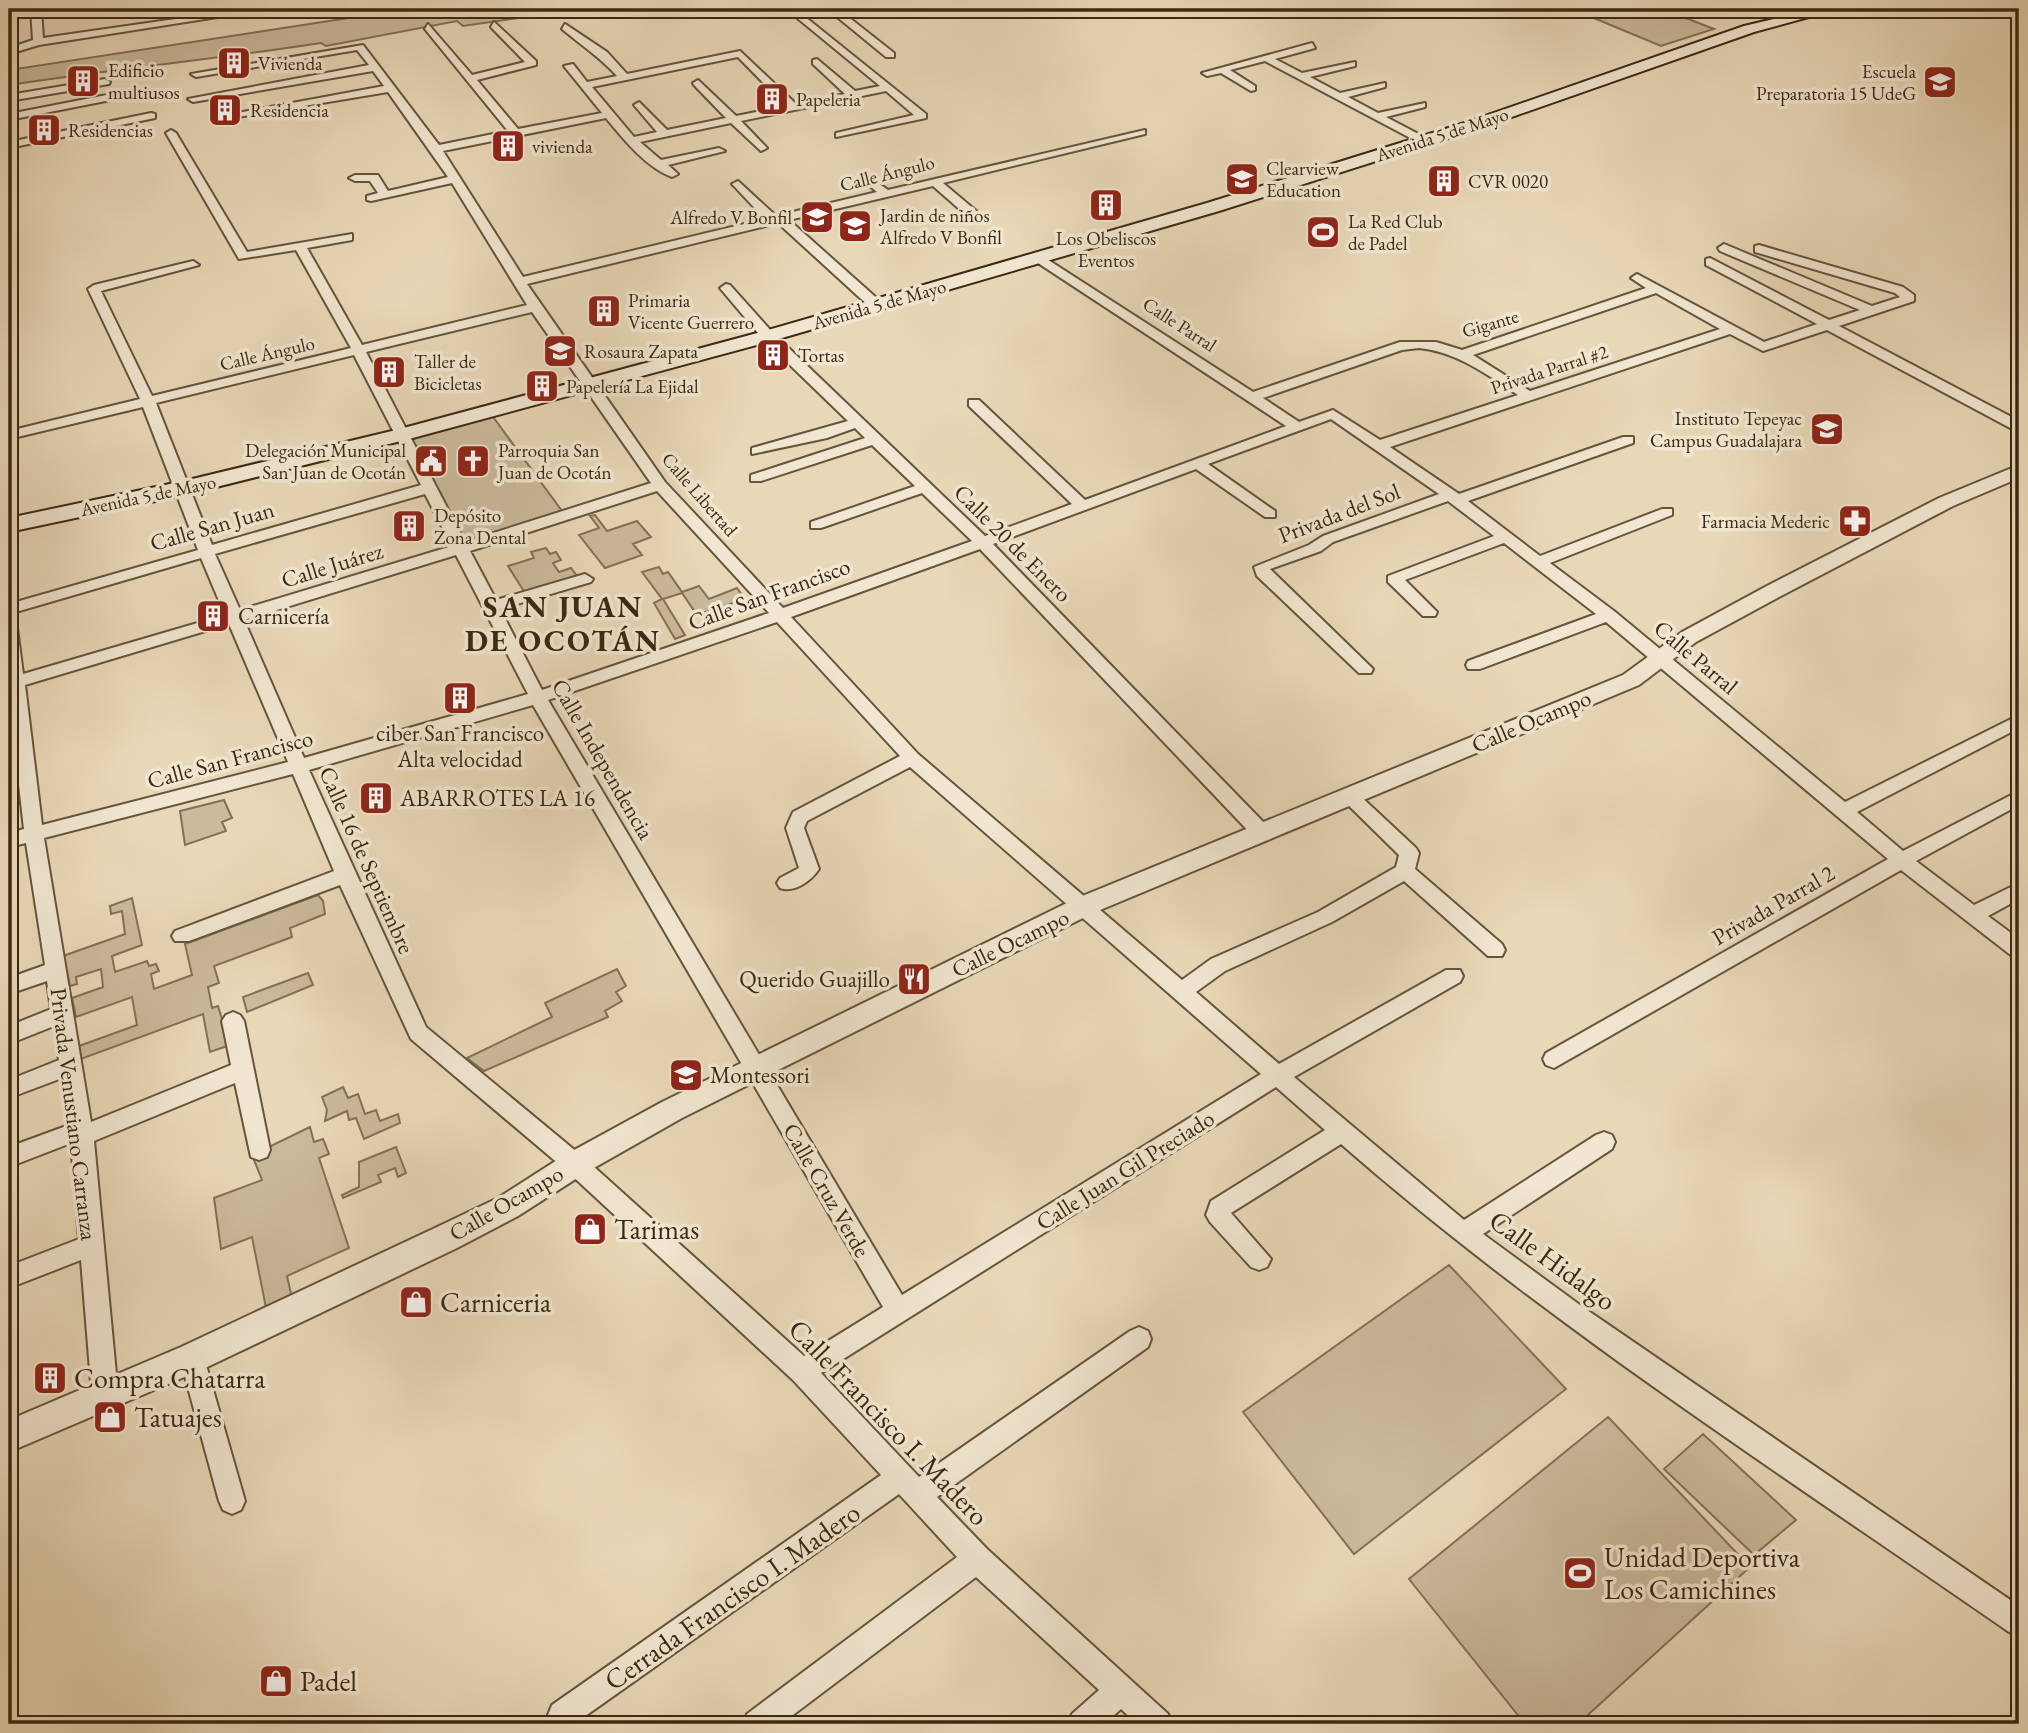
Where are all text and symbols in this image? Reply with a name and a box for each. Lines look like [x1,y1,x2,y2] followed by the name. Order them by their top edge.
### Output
[215,44,253,82] building icon: Vivienda
[258,51,323,76] place label: Vivienda
[108,58,180,105] place label: Edificio multiusos
[1756,59,1916,106] place label: Escuela Preparatoria 15 UdeG
[64,62,102,100] building icon: Edificio multiusos
[1921,63,1959,101] school or university icon: Escuela Preparatoria 15 UdeG
[753,80,791,118] building icon: Papeleria
[796,87,861,112] place label: Papeleria
[206,91,244,129] building icon: Residencia
[250,98,329,123] place label: Residencia
[1372,101,1512,168] street label: Avenida 5 de Mayo
[25,111,63,149] building icon: Residencias
[68,118,153,143] place label: Residencias
[489,127,527,165] building icon: vivienda
[532,134,593,159] place label: vivienda
[837,150,937,197] street label: Calle Ángulo
[1266,156,1341,203] place label: Clearview Education
[1223,160,1261,198] school or university icon: Clearview Education
[1425,162,1463,200] building icon: CVR 0020
[1468,169,1548,194] place label: CVR 0020
[1087,186,1125,224] building icon: Los Obeliscos Eventos
[798,198,836,236] school or university icon: Alfredo V Bonfil
[878,203,1002,250] place label: Jardin de niños Alfredo V Bonfil
[669,205,792,230] place label: Alfredo V Bonfil
[836,207,874,245] school or university icon: Jardin de niños Alfredo V Bonfil
[1348,209,1443,256] place label: La Red Club de Padel
[1304,213,1342,251] sports icon: La Red Club de Padel
[1056,226,1156,273] place label: Los Obeliscos Eventos
[808,273,949,336] street label: Avenida 5 de Mayo
[628,288,754,335] place label: Primaria Vicente Guerrero
[1138,291,1222,358] street label: Calle Parral
[585,292,623,330] building icon: Primaria Vicente Guerrero
[1459,304,1521,343] street label: Gigante
[217,330,317,377] street label: Calle Ángulo
[541,332,579,370] school or university icon: Rosaura Zapata
[754,336,792,374] building icon: Tortas
[584,339,698,364] place label: Rosaura Zapata
[1487,339,1611,400] street label: Privada Parral #2
[798,343,844,368] place label: Tortas
[414,349,482,396] place label: Taller de Bicicletas
[370,353,408,391] building icon: Taller de Bicicletas
[523,367,561,405] building icon: Papelería La Ejidal
[566,374,699,399] place label: Papelería La Ejidal
[1650,406,1802,453] place label: Instituto Tepeyac Campus Guadalajara
[1808,410,1846,448] school or university icon: Instituto Tepeyac Campus Guadalajara
[245,438,406,485] place label: Delegación Municipal San Juan de Ocotán
[496,438,612,485] place label: Parroquia San Juan de Ocotán
[412,442,450,480] public building icon: Delegación Municipal San Juan de Ocotán
[454,442,492,480] church icon: Parroquia San Juan de Ocotán
[656,447,743,542] street label: Calle Libertad
[77,469,218,522] street label: Avenida 5 de Mayo
[1274,476,1405,550] street label: Privada del Sol
[948,478,1078,608] street label: Calle 20 de Enero
[146,494,278,558] street label: Calle San Juan
[1836,502,1874,540] pharmacy icon: Farmacia Mederic
[434,503,527,550] place label: Depósito Zona Dental
[390,507,428,545] building icon: Depósito Zona Dental
[1701,509,1830,534] place label: Farmacia Mederic
[278,535,387,595] street label: Calle Juárez
[684,551,854,637] street label: Calle San Francisco
[465,587,661,660] district label: SAN JUAN DE OCOTÁN
[194,597,232,635] building icon: Carnicería
[238,601,330,631] place label: Carnicería
[1648,613,1745,701] street label: Calle Parral
[545,673,662,845] street label: Calle Independencia
[441,679,479,717] building icon: ciber San Francisco Alta velocidad
[1467,682,1595,760] street label: Calle Ocampo
[376,718,544,774] place label: ciber San Francisco Alta velocidad
[144,722,316,796] street label: Calle San Francisco
[312,762,422,958] street label: Calle 16 de Septiembre
[357,779,395,817] building icon: ABARROTES LA 16
[399,783,595,813] place label: ABARROTES LA 16
[1706,858,1840,952] street label: Privada Parral 2
[946,902,1074,984] street label: Calle Ocampo
[895,960,933,998] restaurant icon: Querido Guajillo
[739,964,890,994] place label: Querido Guajillo
[44,986,104,1243] street label: Privada Venustiano Carranza
[667,1056,705,1094] school or university icon: Montessori
[710,1060,810,1090] place label: Montessori
[1030,1103,1220,1237] street label: Calle Juan Gil Preciado
[777,1118,877,1262] street label: Calle Cruz Verde
[443,1158,569,1248] street label: Calle Ocampo
[1482,1202,1624,1318] street label: Calle Hidalgo
[571,1210,609,1248] shop icon: Tarimas
[614,1211,699,1247] place label: Tarimas
[397,1283,435,1321] shop icon: Carniceria
[440,1284,552,1320] place label: Carniceria
[781,1311,997,1533] street label: Calle Francisco I. Madero
[31,1359,69,1397] building icon: Compra Chatarra
[74,1360,266,1396] place label: Compra Chatarra
[91,1398,129,1436] shop icon: Tatuajes
[134,1399,222,1435] place label: Tatuajes
[597,1494,867,1698] street label: Cerrada Francisco I. Madero
[1604,1539,1801,1607] place label: Unidad Deportiva Los Camichines
[1561,1554,1599,1592] sports icon: Unidad Deportiva Los Camichines
[257,1662,295,1700] shop icon: Padel
[300,1663,357,1699] place label: Padel

